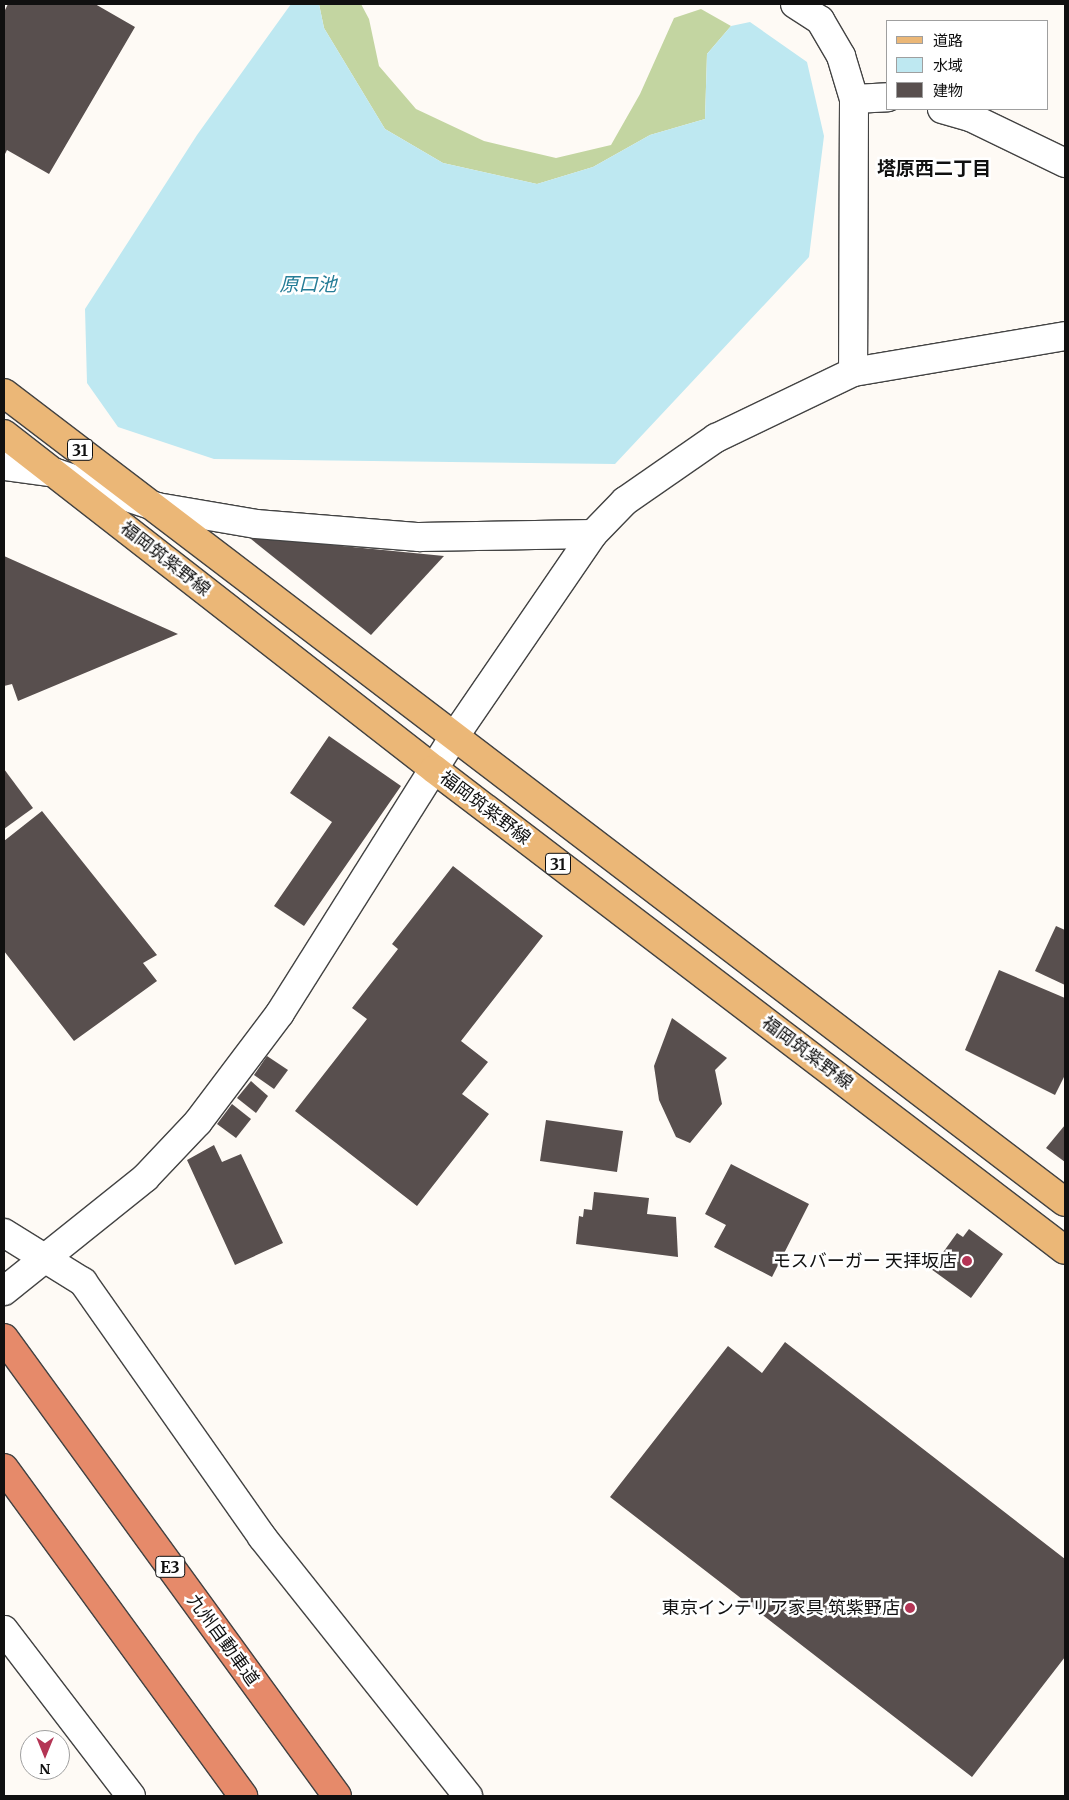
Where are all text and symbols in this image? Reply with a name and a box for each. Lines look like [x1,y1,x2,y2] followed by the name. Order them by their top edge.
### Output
[886,20,1049,110] legend
[933,31,963,50] text: 道路
[933,56,963,75] text: 水域
[933,81,963,100] text: 建物
[877,158,991,180] district label: 塔原西二丁目
[280,274,336,296] water label: 原口池
[66,436,94,464] road number: 31
[116,517,214,601] street label: 福岡筑紫野線
[435,767,535,849] street label: 福岡筑紫野線
[544,851,572,878] road number: 31
[757,1012,857,1094] street label: 福岡筑紫野線
[773,1250,957,1272] place label: モスバーガー 天拝坂店
[961,1255,973,1267] marker: モスバーガー 天拝坂店
[155,1554,185,1580] road number: E3
[183,1590,263,1690] street label: 九州自動車道
[662,1597,900,1619] place label: 東京インテリア家具 筑紫野店
[904,1602,916,1614] marker: 東京インテリア家具 筑紫野店
[20,1730,70,1780] north arrow
[39,1760,51,1778] text: N

